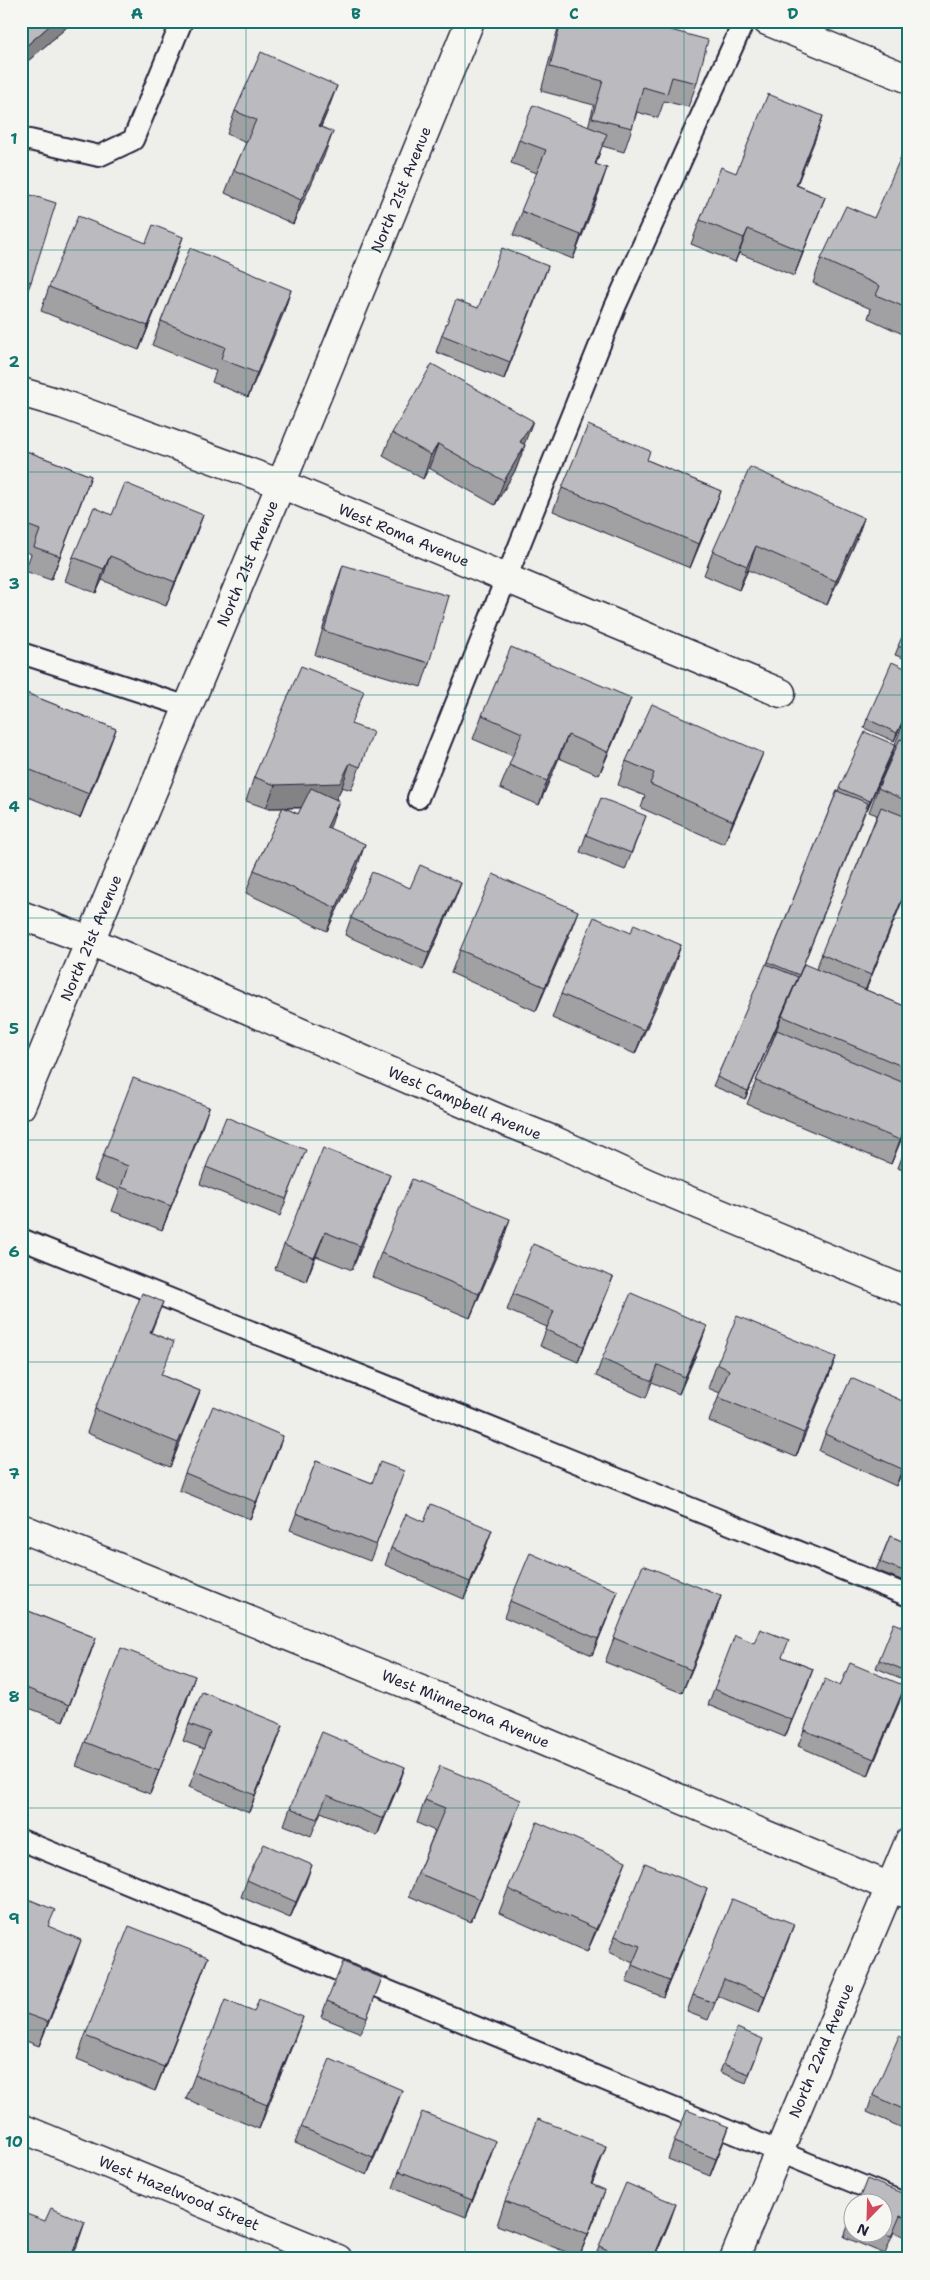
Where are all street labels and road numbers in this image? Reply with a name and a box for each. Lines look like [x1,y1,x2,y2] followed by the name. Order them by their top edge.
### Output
[366,123,436,256] street label: North 21st Avenue
[213,497,283,630] street label: North 21st Avenue
[335,499,472,572] street label: West Roma Avenue
[56,872,126,1004] street label: North 21st Avenue
[385,1062,544,1144] street label: West Campbell Avenue
[379,1665,553,1753] street label: West Minnezona Avenue
[784,1980,859,2121] street label: North 22nd Avenue
[96,2151,262,2235] street label: West Hazelwood Street

